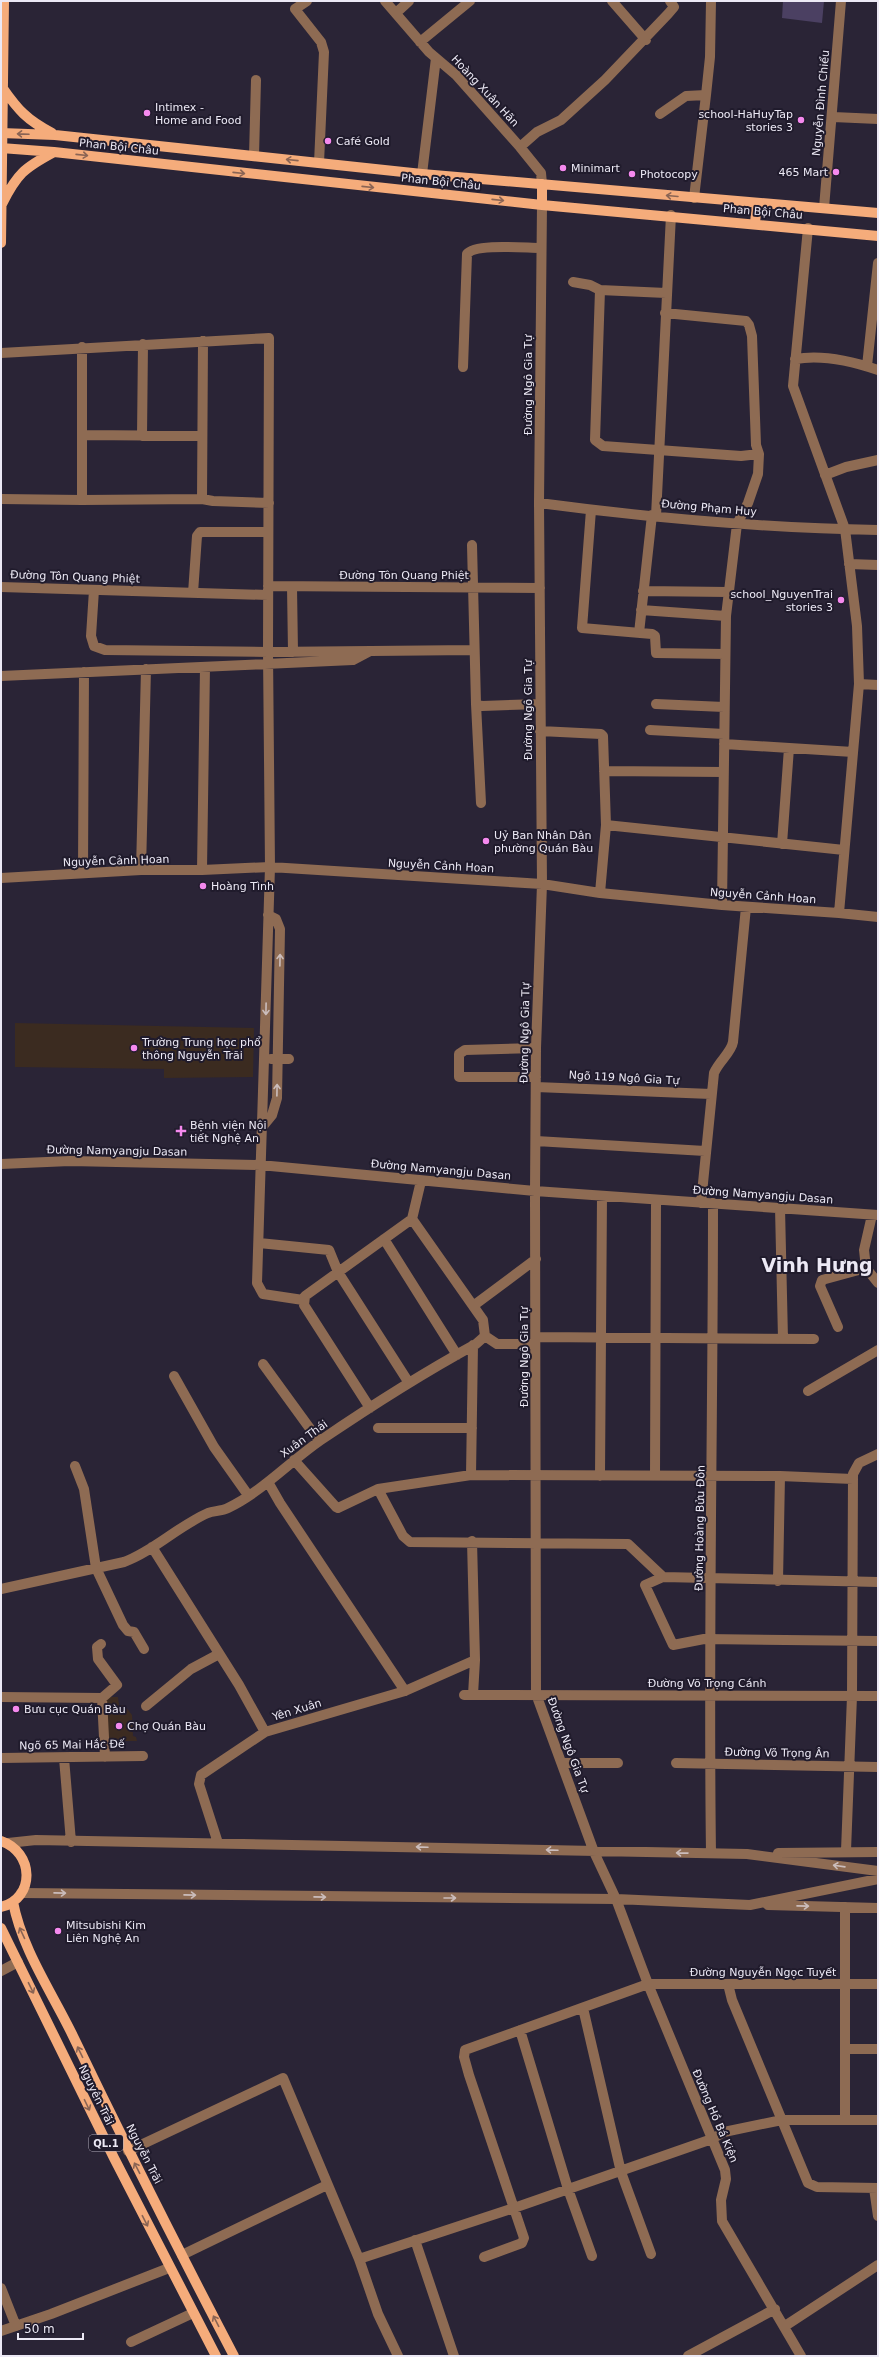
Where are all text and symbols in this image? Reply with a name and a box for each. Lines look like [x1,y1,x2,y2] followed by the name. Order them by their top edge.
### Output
[810,49,832,157] street label: Nguyễn Đình Chiểu
[449,53,521,129] street label: Hoàng Xuân Hãn
[155,101,242,127] place label: Intimex - Home and Food
[142,108,152,118] marker: Intimex - Home and Food
[698,108,793,134] place label: school-HaHuyTap stories 3
[796,115,806,125] marker: school-HaHuyTap stories 3
[17,130,30,138] one-way arrow
[336,135,390,148] place label: Café Gold
[79,136,159,158] street label: Phan Bội Châu
[323,136,333,146] marker: Café Gold
[75,151,88,159] one-way arrow
[285,156,298,163] one-way arrow
[571,162,621,175] place label: Minimart
[558,163,568,173] marker: Minimart
[778,166,829,179] place label: 465 Mart
[831,167,841,177] marker: 465 Mart
[640,168,698,181] place label: Photocopy
[232,169,245,177] one-way arrow
[627,169,637,179] marker: Photocopy
[401,171,481,193] street label: Phan Bội Châu
[361,183,374,190] one-way arrow
[666,192,679,199] one-way arrow
[491,196,504,204] one-way arrow
[723,202,803,222] street label: Phan Bội Châu
[522,334,535,435] street label: Đường Ngô Gia Tự
[661,497,758,519] street label: Đường Phạm Huy
[10,568,141,586] street label: Đường Tôn Quang Phiệt
[339,569,470,582] street label: Đường Tôn Quang Phiệt
[730,588,833,614] place label: school_NguyenTrai stories 3
[836,595,846,605] marker: school_NguyenTrai stories 3
[522,659,535,760] street label: Đường Ngô Gia Tự
[494,829,593,855] place label: Uỷ Ban Nhân Dân phường Quán Bàu
[481,836,491,846] marker: Uỷ Ban Nhân Dân phường Quán Bàu
[63,853,169,869] street label: Nguyễn Cảnh Hoan
[387,857,495,875] street label: Nguyễn Cảnh Hoan
[211,880,274,893] place label: Hoàng Tình
[198,881,208,891] marker: Hoàng Tình
[709,886,817,906] street label: Nguyễn Cảnh Hoan
[276,954,283,967] one-way arrow
[518,982,532,1083] street label: Đường Ngô Gia Tự
[262,1002,270,1015] one-way arrow
[141,1036,261,1062] place label: Trường Trung học phổ thông Nguyễn Trãi
[129,1043,139,1053] marker: Trường Trung học phổ thông Nguyễn Trãi
[568,1069,681,1087] street label: Ngõ 119 Ngô Gia Tự
[273,1084,281,1097] one-way arrow
[190,1119,267,1145] place label: Bệnh viện Nội tiết Nghệ An
[175,1125,187,1137] marker: Bệnh viện Nội tiết Nghệ An
[47,1143,188,1159] street label: Đường Namyangju Dasan
[370,1157,512,1183] street label: Đường Namyangju Dasan
[692,1184,834,1206] street label: Đường Namyangju Dasan
[761,1254,873,1276] district label: Vinh Hưng
[518,1306,531,1407] street label: Đường Ngô Gia Tự
[278,1418,330,1460] street label: Xuân Thái
[692,1465,708,1591] street label: Đường Hoàng Bửu Đôn
[648,1677,766,1690] street label: Đường Võ Trọng Cánh
[545,1695,592,1795] street label: Đường Ngô Gia Tự
[270,1696,323,1724] street label: Yên Xuân
[24,1703,126,1716] place label: Bưu cục Quán Bàu
[11,1704,21,1714] marker: Bưu cục Quán Bàu
[127,1720,206,1733] place label: Chợ Quán Bàu
[114,1721,124,1731] marker: Chợ Quán Bàu
[19,1738,125,1752] street label: Ngõ 65 Mai Hắc Đế
[724,1746,830,1760] street label: Đường Võ Trọng Ân
[416,1843,429,1851] one-way arrow
[546,1847,559,1854] one-way arrow
[676,1849,689,1857] one-way arrow
[833,1862,846,1870] one-way arrow
[53,1889,66,1897] one-way arrow
[183,1892,196,1899] one-way arrow
[313,1893,326,1901] one-way arrow
[443,1894,456,1902] one-way arrow
[796,1902,809,1910] one-way arrow
[66,1919,146,1945] place label: Mitsubishi Kim Liên Nghệ An
[53,1926,63,1936] marker: Mitsubishi Kim Liên Nghệ An
[18,1927,25,1939] one-way arrow
[690,1966,837,1979] street label: Đường Nguyễn Ngọc Tuyết
[27,1982,35,1994] one-way arrow
[76,2046,83,2058] one-way arrow
[76,2063,116,2127] street label: Nguyên Trãi
[689,2067,741,2165] street label: Đường Hồ Bá Kiện
[84,2099,92,2111] one-way arrow
[123,2122,165,2186] street label: Nguyễn Trãi
[89,2135,123,2151] road number: QL.1
[133,2163,140,2175] one-way arrow
[142,2215,149,2227] one-way arrow
[18,2315,83,2341] scale bar
[212,2316,219,2328] one-way arrow
[24,2322,55,2336] text: 50 m

